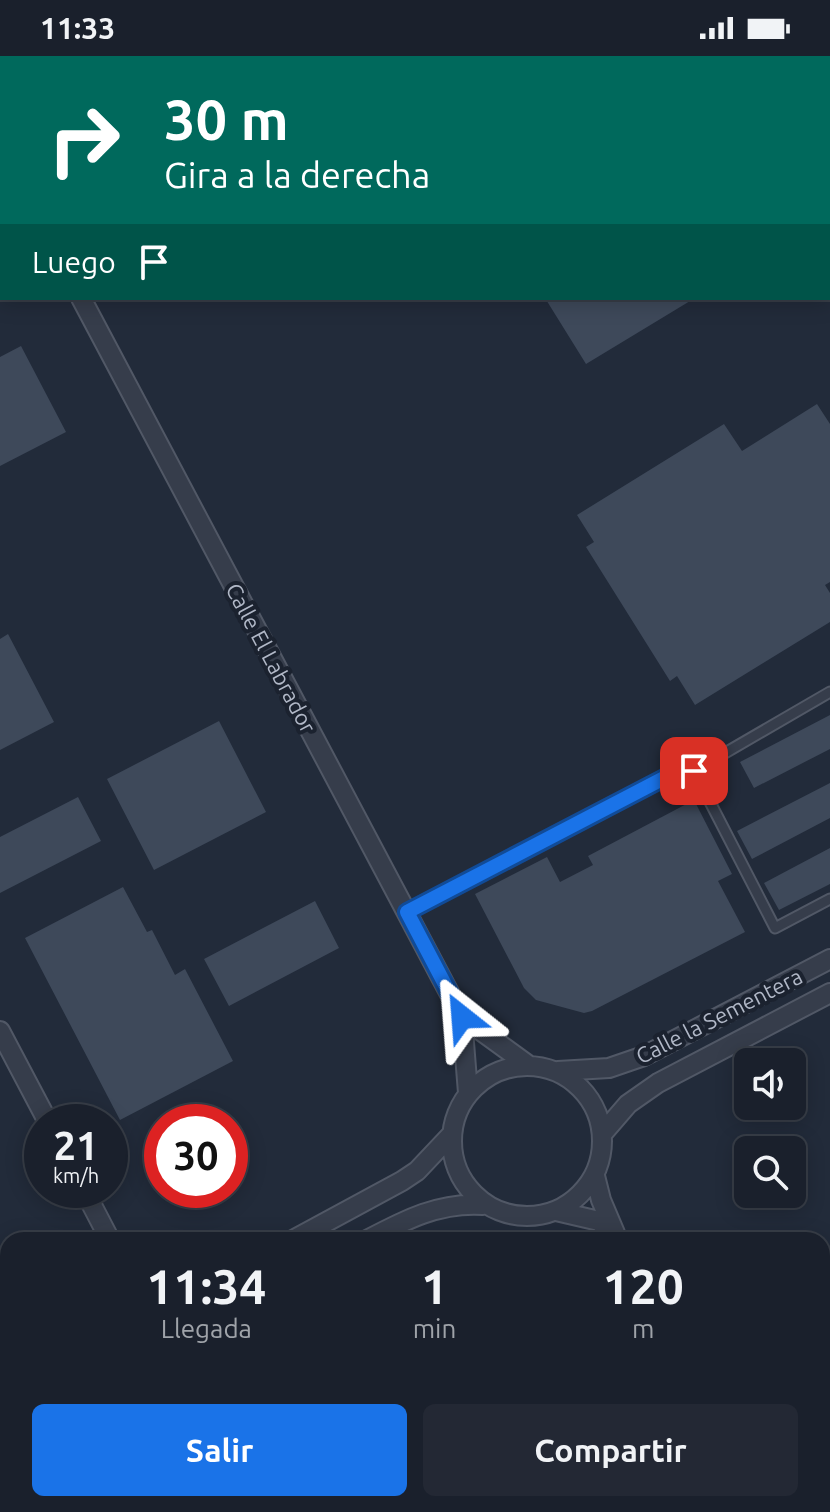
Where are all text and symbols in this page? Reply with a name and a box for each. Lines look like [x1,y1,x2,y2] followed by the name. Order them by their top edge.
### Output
[40,11,115,45] text: 11:33
[32,88,136,192] icon: right
[164,88,289,151] text: 30 m
[164,154,430,195] text: Gira a la derecha
[132,240,176,284] icon: arrive
[32,245,116,279] text: Luego
[221,579,322,737] street label: Calle El Labrador
[660,737,728,805] pin
[672,749,716,793] icon: arrive
[631,963,806,1068] street label: Calle la Sementera
[420,975,504,1059] position arrow
[734,1048,806,1208] map controls
[734,1048,806,1120] button: sound
[144,1104,248,1208] speed limit sign: 30
[53,1123,99,1168] text: 21
[734,1136,806,1208] button: search
[53,1164,99,1187] text: km/h
[146,1259,266,1313] text: 11:34
[421,1259,448,1313] text: 1
[603,1259,684,1313] text: 120
[161,1314,252,1343] text: Llegada
[413,1314,456,1343] text: min
[632,1314,654,1343] text: m
[32,1404,407,1496] button: Salir
[423,1404,798,1496] button: Compartir

